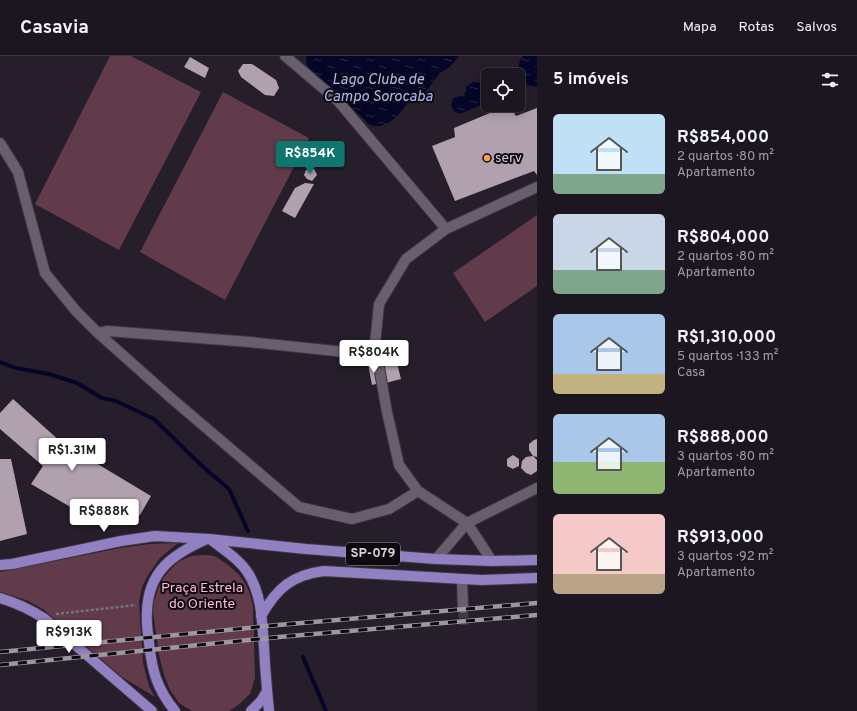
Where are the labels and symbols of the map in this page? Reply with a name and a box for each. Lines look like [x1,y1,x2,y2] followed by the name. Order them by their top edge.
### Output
[323,71,433,107] water label: Lago Clube de Campo Sorocaba
[277,141,343,175] pin: R$854K
[495,150,522,167] place label: serv
[482,153,492,163] marker: serv
[341,340,407,374] pin: R$804K
[35,438,109,472] pin: R$1.31M
[71,499,137,533] pin: R$888K
[346,543,400,565] road number: SP-079
[161,580,243,613] park label: Praça Estrela do Oriente
[36,620,102,654] pin: R$913K

